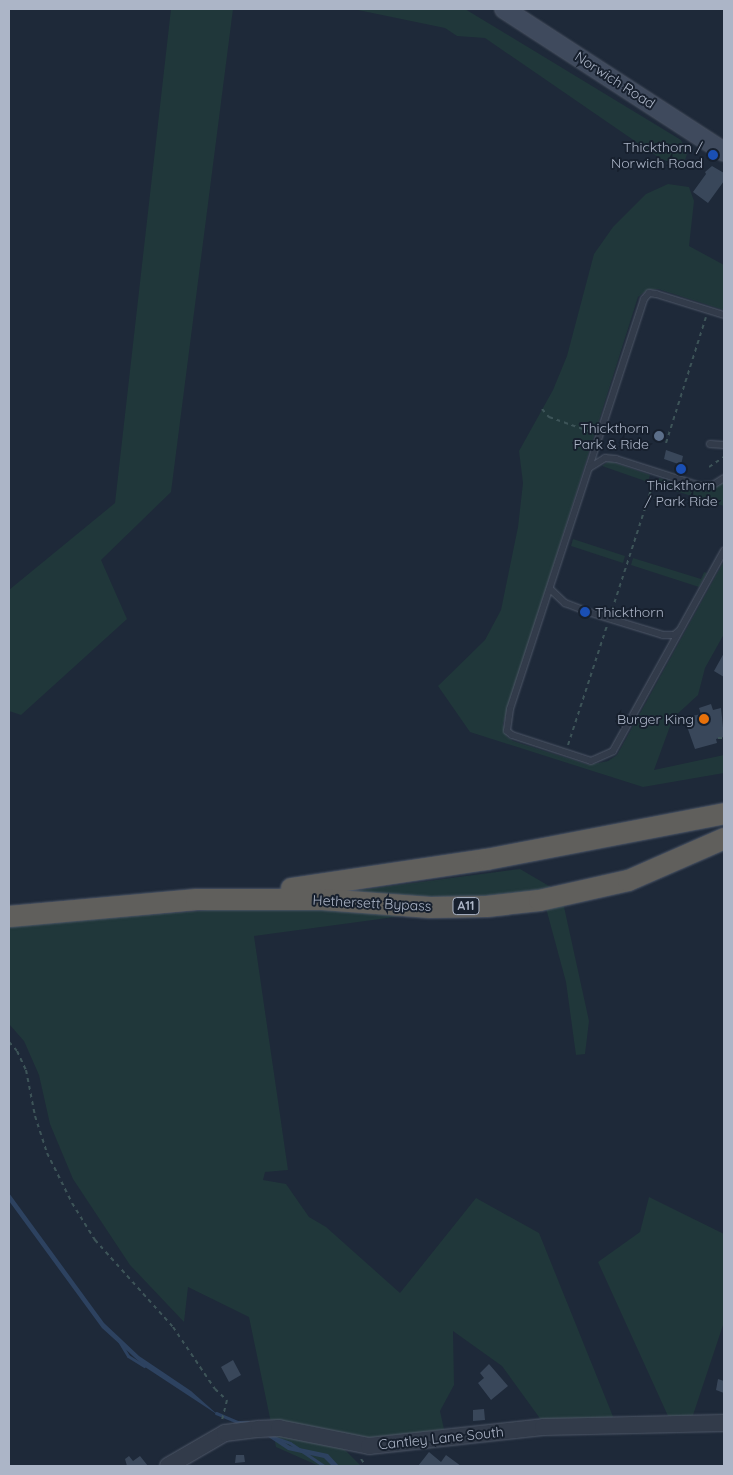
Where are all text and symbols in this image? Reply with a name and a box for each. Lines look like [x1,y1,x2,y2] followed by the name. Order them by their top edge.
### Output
[572,48,658,112] street label: Norwich Road
[611,139,703,172] place label: Thickthorn / Norwich Road
[707,149,719,161] marker: Thickthorn / Norwich Road
[573,420,649,452] place label: Thickthorn Park & Ride
[653,430,665,442] marker: Thickthorn Park & Ride
[675,463,687,475] marker: Thickthorn / Park Ride
[644,477,718,510] place label: Thickthorn / Park Ride
[595,604,664,620] place label: Thickthorn
[579,606,591,618] marker: Thickthorn
[617,711,694,727] place label: Burger King
[698,713,710,725] marker: Burger King
[312,891,432,915] street label: Hethersett Bypass
[452,896,480,916] road number: A11
[378,1423,504,1453] street label: Cantley Lane South

